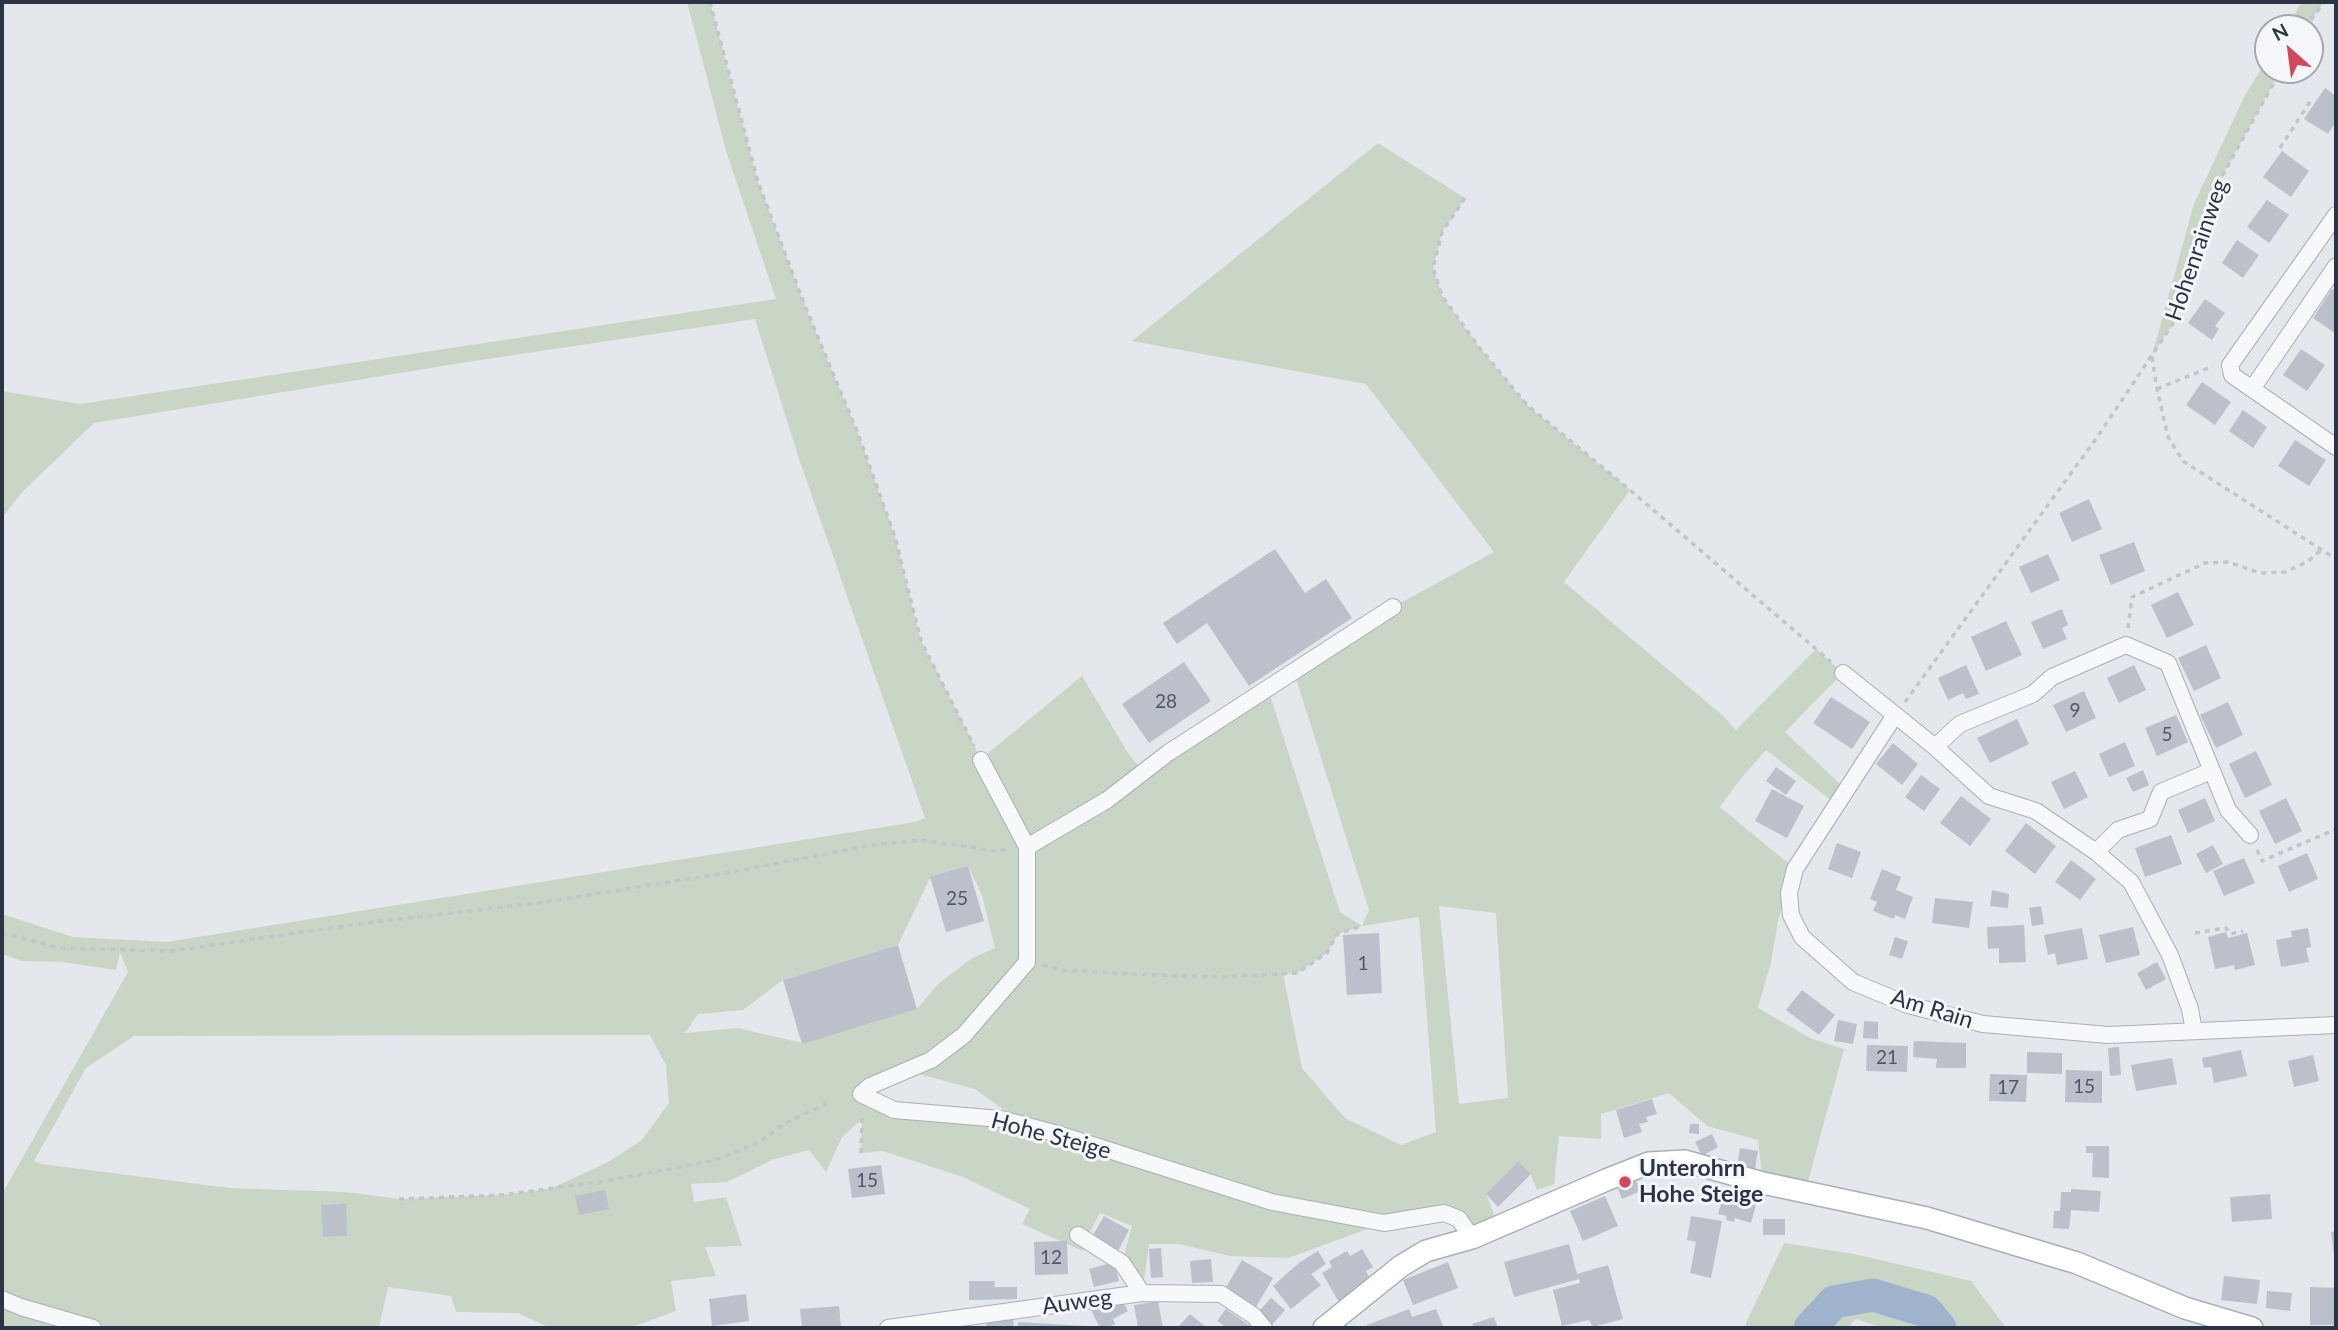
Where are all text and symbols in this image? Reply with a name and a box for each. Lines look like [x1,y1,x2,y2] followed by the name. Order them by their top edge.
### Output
[2254,14,2324,84] north arrow
[2268,18,2292,45] text: N
[2160,176,2234,324] street label: Hohenrainweg
[1155,691,1177,713] house number: 28
[2069,700,2081,722] house number: 9
[2161,724,2173,746] house number: 5
[946,888,968,910] house number: 25
[1357,953,1369,975] house number: 1
[1888,983,1976,1035] street label: Am Rain
[1876,1047,1898,1069] house number: 21
[2073,1076,2095,1098] house number: 15
[1997,1077,2019,1099] house number: 17
[988,1107,1114,1165] street label: Hohe Steige
[1639,1155,1763,1209] place label: Unterohrn Hohe Steige
[856,1170,878,1192] house number: 15
[1617,1174,1633,1190] marker: Unterohrn Hohe Steige
[1040,1247,1062,1269] house number: 12
[1040,1283,1114,1321] street label: Auweg

